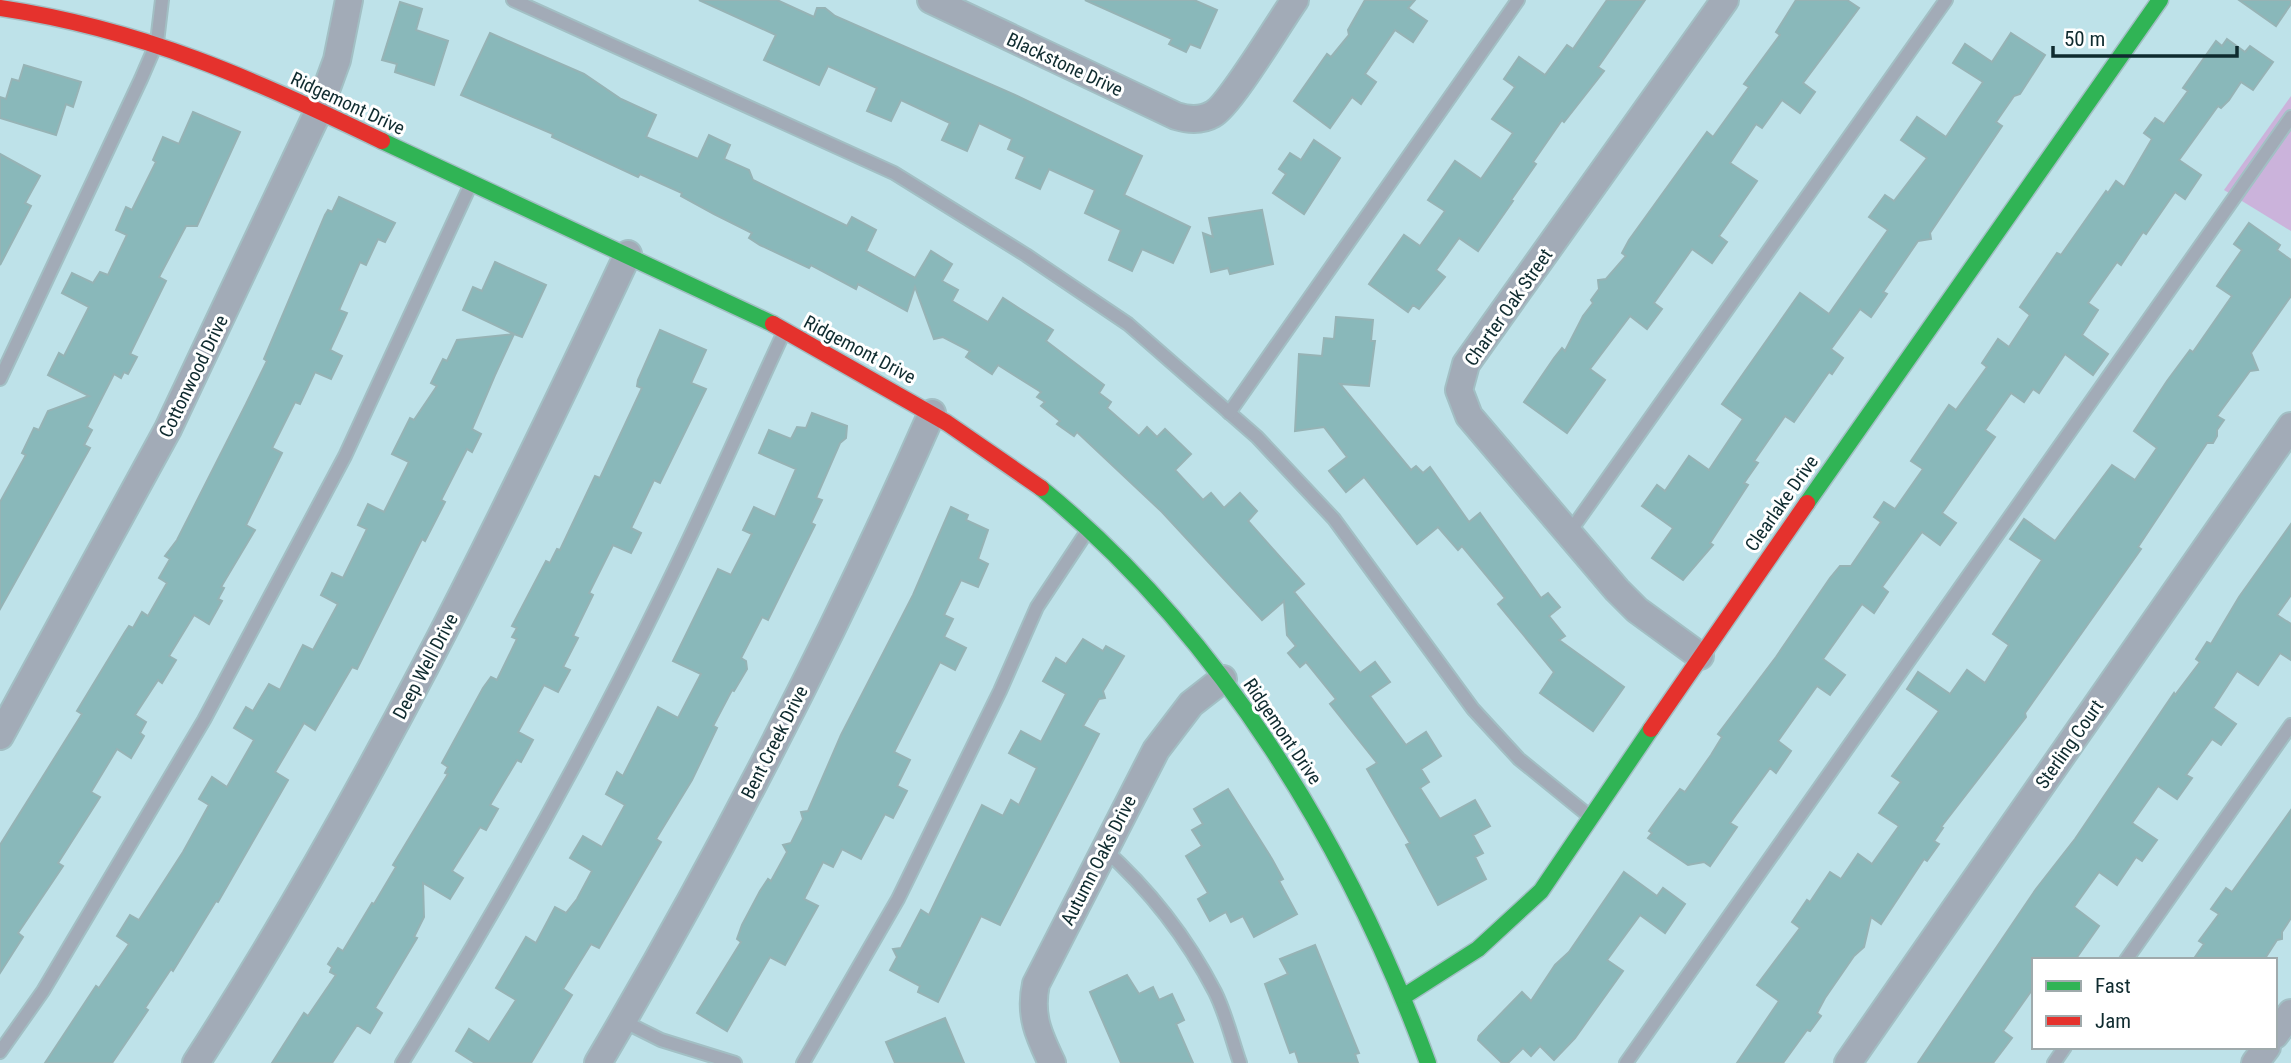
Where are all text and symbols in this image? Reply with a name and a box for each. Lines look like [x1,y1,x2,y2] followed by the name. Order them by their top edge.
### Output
[2053,14,2237,58] scale bar
[2064,27,2105,51] text: 50 m
[1003,28,1126,101] street label: Blackstone Drive
[287,67,409,140] street label: Ridgemont Drive
[1459,244,1557,370] street label: Charter Oak Street
[800,310,920,389] street label: Ridgemont Drive
[154,311,233,441] street label: Cottonwood Drive
[1740,451,1823,556] street label: Clearlake Drive
[388,609,463,723] street label: Deep Well Drive
[1239,674,1327,789] street label: Ridgemont Drive
[736,682,813,802] street label: Bent Creek Drive
[2030,695,2108,793] street label: Sterling Court
[1056,791,1141,929] street label: Autumn Oaks Drive
[2032,958,2277,1049] legend
[2095,974,2131,998] text: Fast
[2095,1009,2131,1033] text: Jam

